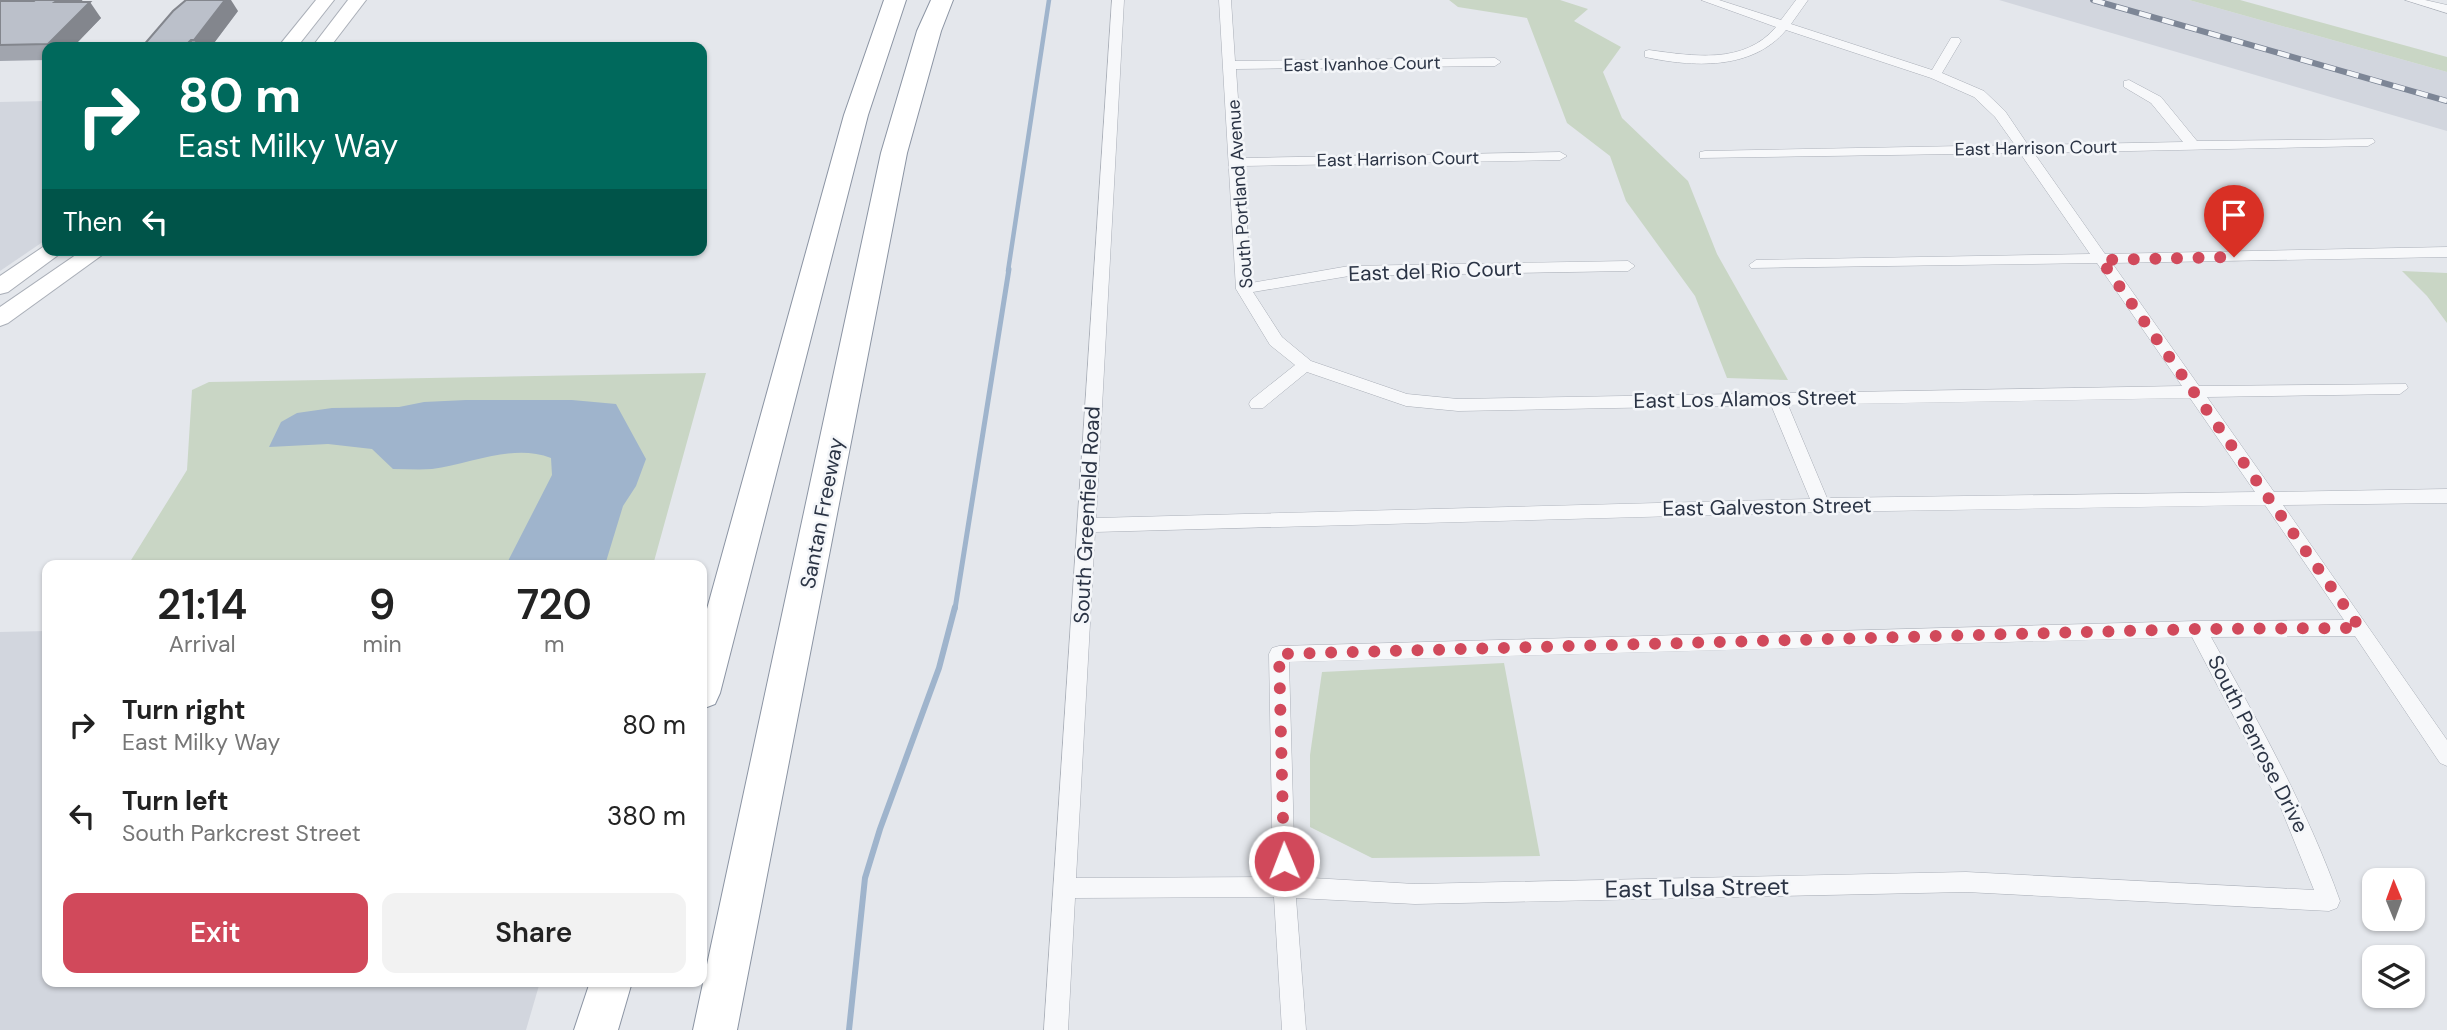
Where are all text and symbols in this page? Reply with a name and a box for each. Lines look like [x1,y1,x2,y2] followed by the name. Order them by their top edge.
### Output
[1283,51,1441,77] street label: East Ivanhoe Court
[178,63,301,127] text: 80 m
[63,70,154,161] icon: right
[1221,99,1259,289] street label: South Portland Avenue
[178,125,398,167] text: East Milky Way
[1955,135,2117,161] street label: East Harrison Court
[1317,146,1479,172] street label: East Harrison Court
[2204,185,2264,257] pin
[2215,196,2253,234] icon: arrive
[136,203,174,241] icon: left
[63,205,122,239] text: Then
[1348,254,1522,288] street label: East del Rio Court
[1633,383,1857,415] street label: East Los Alamos Street
[1067,405,1107,625] street label: South Greenfield Road
[794,435,850,591] street label: Santan Freeway
[1662,491,1872,523] street label: East Galveston Street
[157,577,247,632] text: 21:14
[369,577,395,632] text: 9
[517,577,592,632] text: 720
[169,629,236,659] text: Arrival
[362,629,402,659] text: min
[544,629,565,659] text: m
[2201,650,2315,838] street label: South Penrose Drive
[122,693,246,727] text: Turn right
[63,706,101,744] icon: right
[622,708,686,742] text: 80 m
[122,727,280,757] text: East Milky Way
[122,784,229,818] text: Turn left
[63,797,101,835] icon: left
[607,799,686,833] text: 380 m
[122,818,361,848] text: South Parkcrest Street
[1247,824,1321,898] position arrow
[2362,868,2426,931] north arrow
[2362,868,2425,1008] map controls
[1604,870,1790,905] street label: East Tulsa Street
[63,893,368,973] button: Exit
[382,893,686,973] button: Share
[2362,945,2425,1008] button: layers

